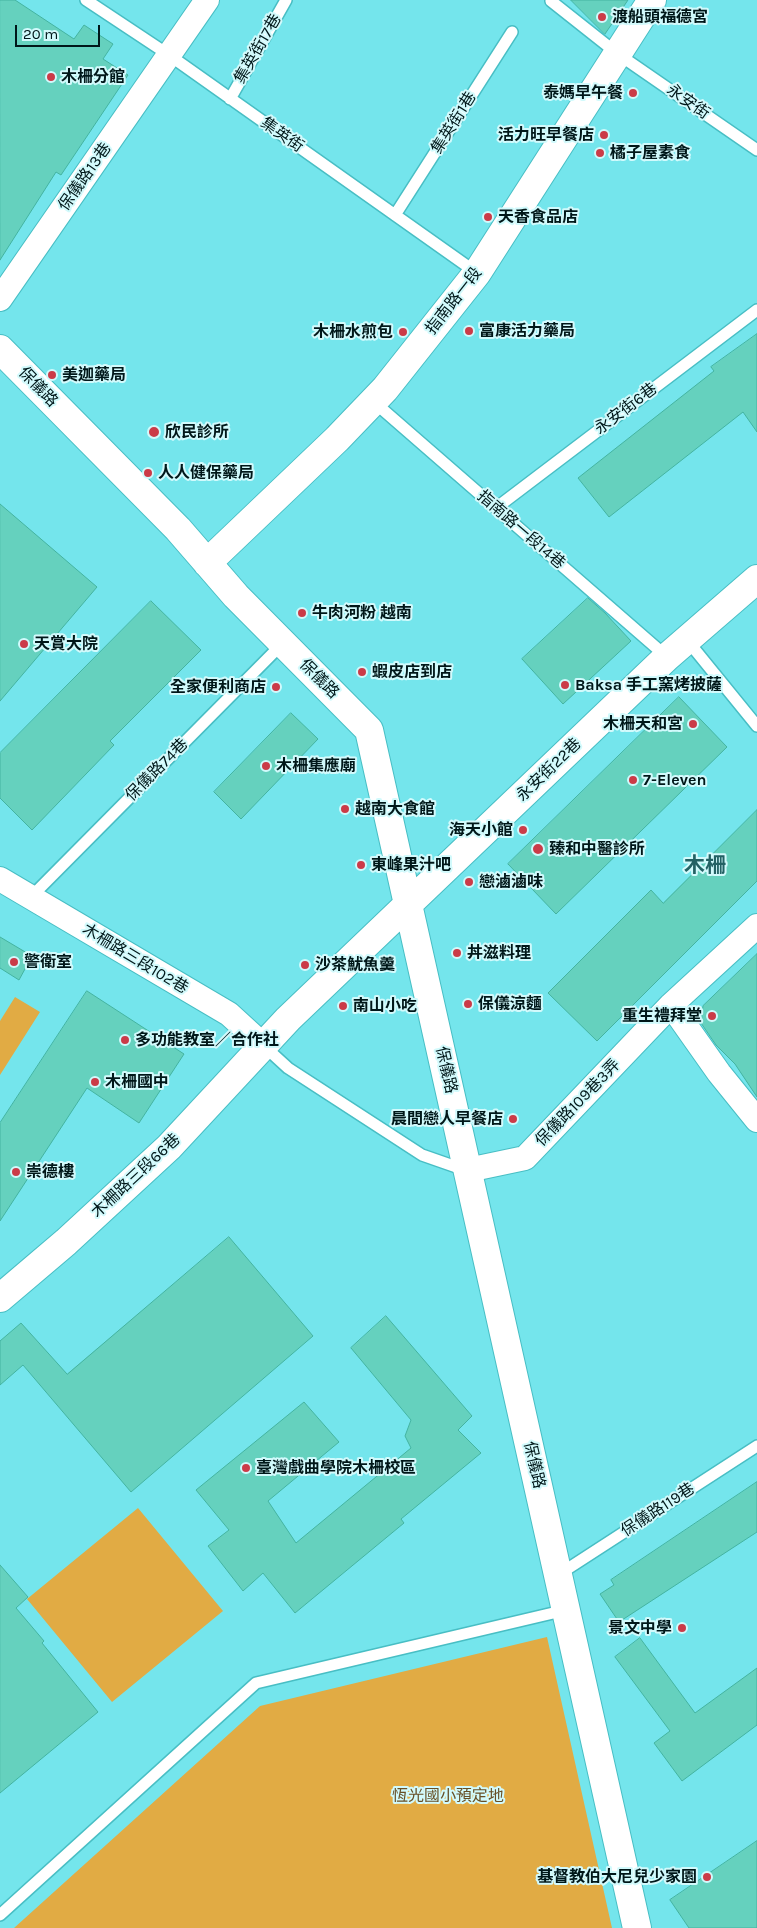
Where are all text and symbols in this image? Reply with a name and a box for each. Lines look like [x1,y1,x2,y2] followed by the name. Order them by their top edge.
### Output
[612,7,708,27] place label: 渡船頭福德宮
[230,11,286,87] street label: 集英街17巷
[596,11,608,23] marker: 渡船頭福德宮
[18,15,102,47] scale bar
[23,25,58,43] text: 20 m
[61,67,125,87] place label: 木柵分館
[45,71,57,83] marker: 木柵分館
[663,80,713,124] street label: 永安街
[543,83,623,103] place label: 泰媽早午餐
[627,87,639,99] marker: 泰媽早午餐
[428,89,480,157] street label: 集英街1巷
[257,113,307,157] street label: 集英街
[498,125,594,145] place label: 活力旺早餐店
[598,129,610,141] marker: 活力旺早餐店
[55,139,115,215] street label: 保儀路13巷
[610,143,690,163] place label: 橘子屋素食
[594,147,606,159] marker: 橘子屋素食
[498,207,578,227] place label: 天香食品店
[482,211,494,223] marker: 天香食品店
[422,264,486,338] street label: 指南路一段
[479,321,575,341] place label: 富康活力藥局
[313,322,393,342] place label: 木柵水煎包
[463,325,475,337] marker: 富康活力藥局
[397,326,409,338] marker: 木柵水煎包
[14,363,62,411] street label: 保儀路
[62,365,126,385] place label: 美迦藥局
[46,369,58,381] marker: 美迦藥局
[591,379,661,439] street label: 永安街6巷
[165,422,229,442] place label: 欣民診所
[147,425,161,439] marker: 欣民診所
[158,463,254,483] place label: 人人健保藥局
[142,467,154,479] marker: 人人健保藥局
[473,487,569,573] street label: 指南路一段14巷
[312,603,412,623] place label: 牛肉河粉 越南
[296,607,308,619] marker: 牛肉河粉 越南
[34,634,98,654] place label: 天賞大院
[18,638,30,650] marker: 天賞大院
[295,655,343,703] street label: 保儀路
[372,662,452,682] place label: 蝦皮店到店
[356,666,368,678] marker: 蝦皮店到店
[575,675,722,695] place label: Baksa 手工窯烤披薩
[170,677,266,697] place label: 全家便利商店
[559,679,571,691] marker: Baksa 手工窯烤披薩
[270,681,282,693] marker: 全家便利商店
[603,714,683,734] place label: 木柵天和宮
[687,718,699,730] marker: 木柵天和宮
[513,734,585,806] street label: 永安街22巷
[122,735,192,805] street label: 保儀路74巷
[276,756,356,776] place label: 木柵集應廟
[260,760,272,772] marker: 木柵集應廟
[643,770,706,790] place label: 7-Eleven
[627,774,639,786] marker: 7-Eleven
[355,799,435,819] place label: 越南大食館
[339,803,351,815] marker: 越南大食館
[449,820,513,840] place label: 海天小館
[517,824,529,836] marker: 海天小館
[549,839,645,859] place label: 臻和中醫診所
[531,842,545,856] marker: 臻和中醫診所
[684,853,726,879] district label: 木柵
[371,855,451,875] place label: 東峰果汁吧
[355,859,367,871] marker: 東峰果汁吧
[479,872,543,892] place label: 戀滷滷味
[463,876,475,888] marker: 戀滷滷味
[79,920,191,998] street label: 木柵路三段102巷
[467,943,531,963] place label: 丼滋料理
[451,947,463,959] marker: 丼滋料理
[24,952,72,972] place label: 警衛室
[315,955,395,975] place label: 沙茶魷魚羹
[8,956,20,968] marker: 警衛室
[299,959,311,971] marker: 沙茶魷魚羹
[478,994,542,1014] place label: 保儀涼麵
[353,996,417,1016] place label: 南山小吃
[462,998,474,1010] marker: 保儀涼麵
[337,1000,349,1012] marker: 南山小吃
[622,1006,702,1026] place label: 重生禮拜堂
[706,1010,718,1022] marker: 重生禮拜堂
[135,1030,279,1050] place label: 多功能教室／合作社
[119,1034,131,1046] marker: 多功能教室／合作社
[431,1044,461,1096] street label: 保儀路
[532,1056,624,1150] street label: 保儀路109巷3弄
[105,1072,169,1092] place label: 木柵國中
[89,1076,101,1088] marker: 木柵國中
[391,1109,503,1129] place label: 晨間戀人早餐店
[507,1113,519,1125] marker: 晨間戀人早餐店
[88,1130,184,1222] street label: 木柵路三段66巷
[26,1162,74,1182] place label: 崇德樓
[10,1166,22,1178] marker: 崇德樓
[519,1439,549,1491] street label: 保儀路
[256,1458,416,1478] place label: 臺灣戲曲學院木柵校區
[240,1462,252,1474] marker: 臺灣戲曲學院木柵校區
[618,1479,698,1541] street label: 保儀路119巷
[608,1618,672,1638] place label: 景文中學
[676,1622,688,1634] marker: 景文中學
[392,1786,504,1806] park label: 恆光國小預定地
[537,1867,697,1887] place label: 基督教伯大尼兒少家園
[701,1871,713,1883] marker: 基督教伯大尼兒少家園

